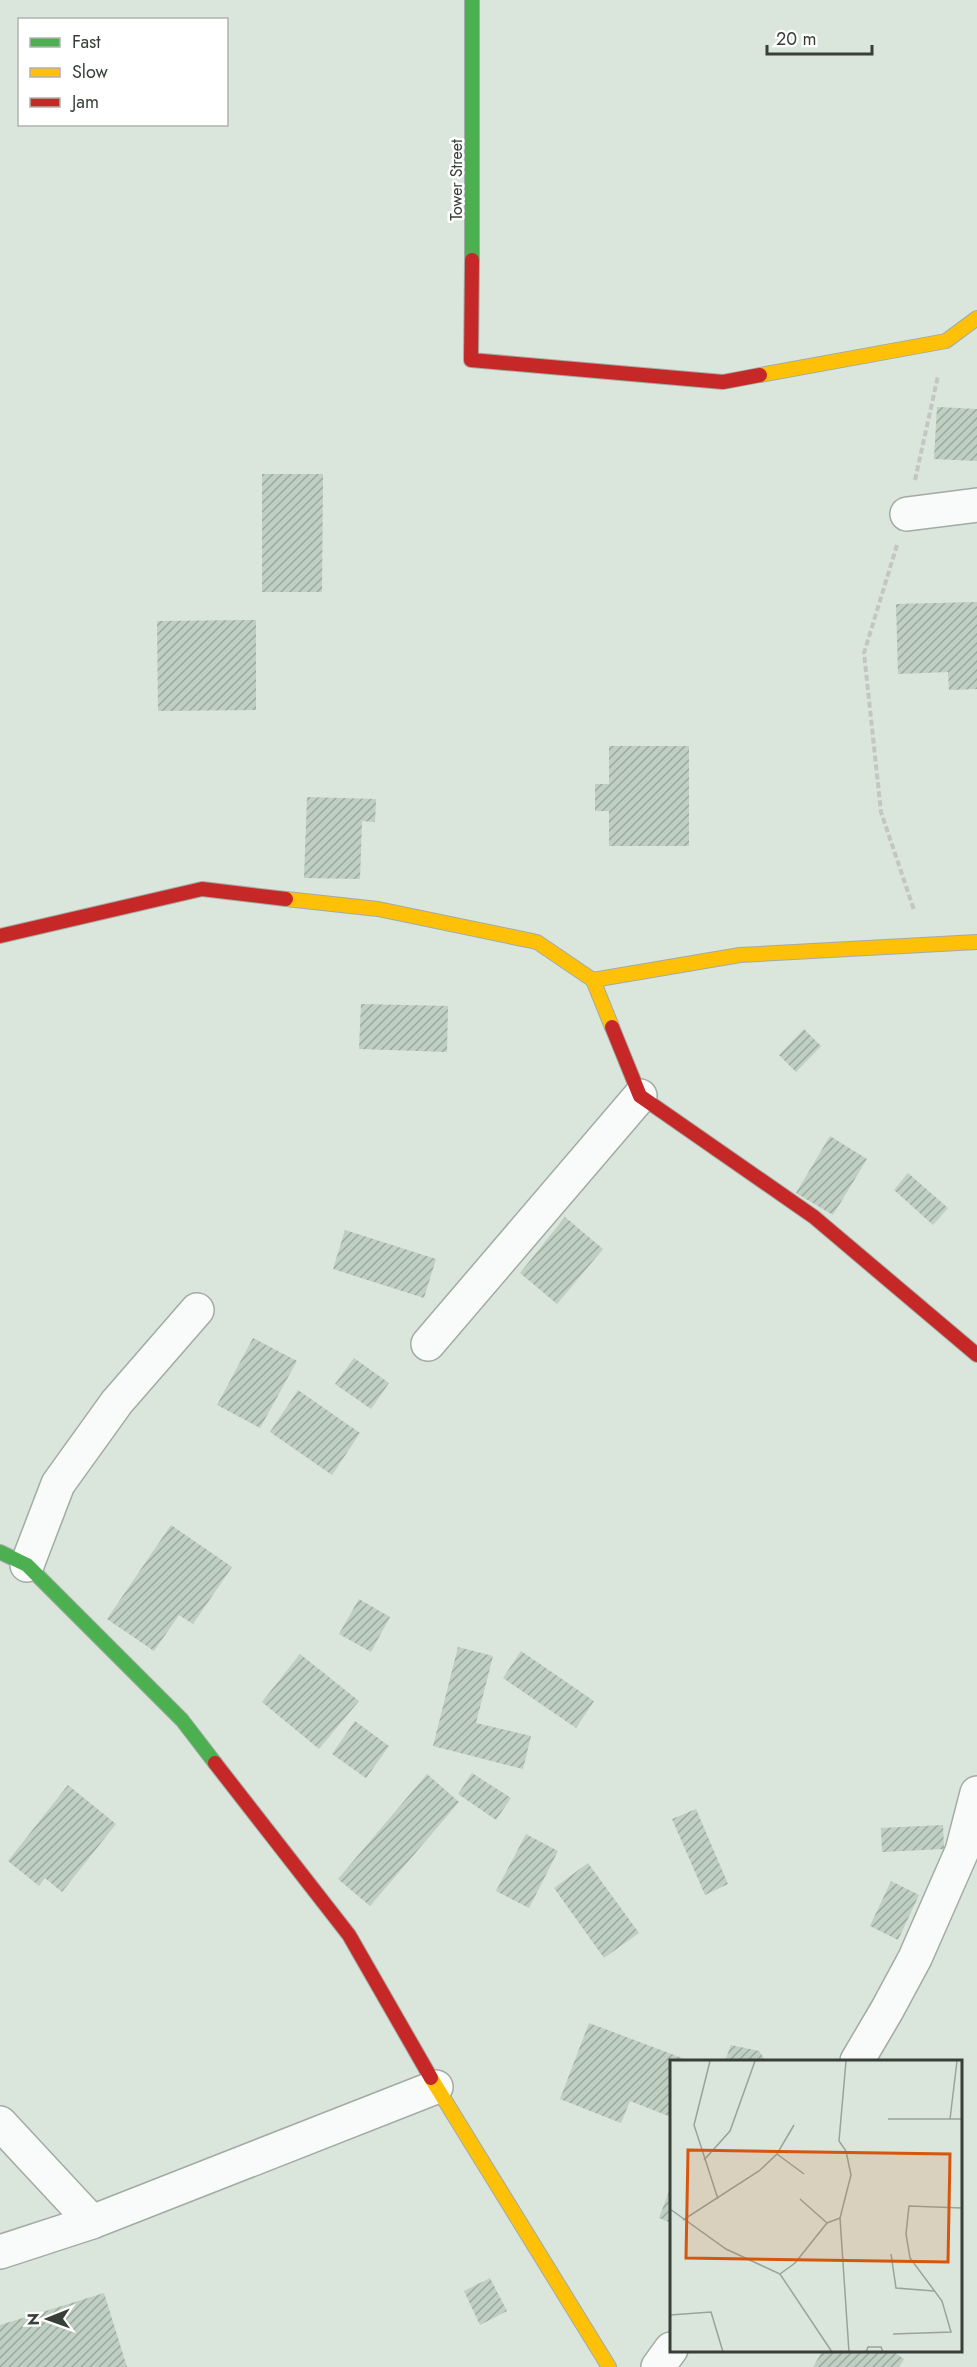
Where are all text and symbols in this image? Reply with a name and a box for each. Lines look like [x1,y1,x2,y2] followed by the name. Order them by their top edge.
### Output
[18,18,228,126] legend
[767,18,872,56] scale bar
[776,26,816,52] text: 20 m
[72,29,101,55] text: Fast
[72,59,109,85] text: Slow
[70,89,99,115] text: Jam
[445,139,468,221] street label: Tower Street
[670,2060,962,2352] inset map
[18,2289,78,2349] north arrow
[22,2313,45,2326] text: N

